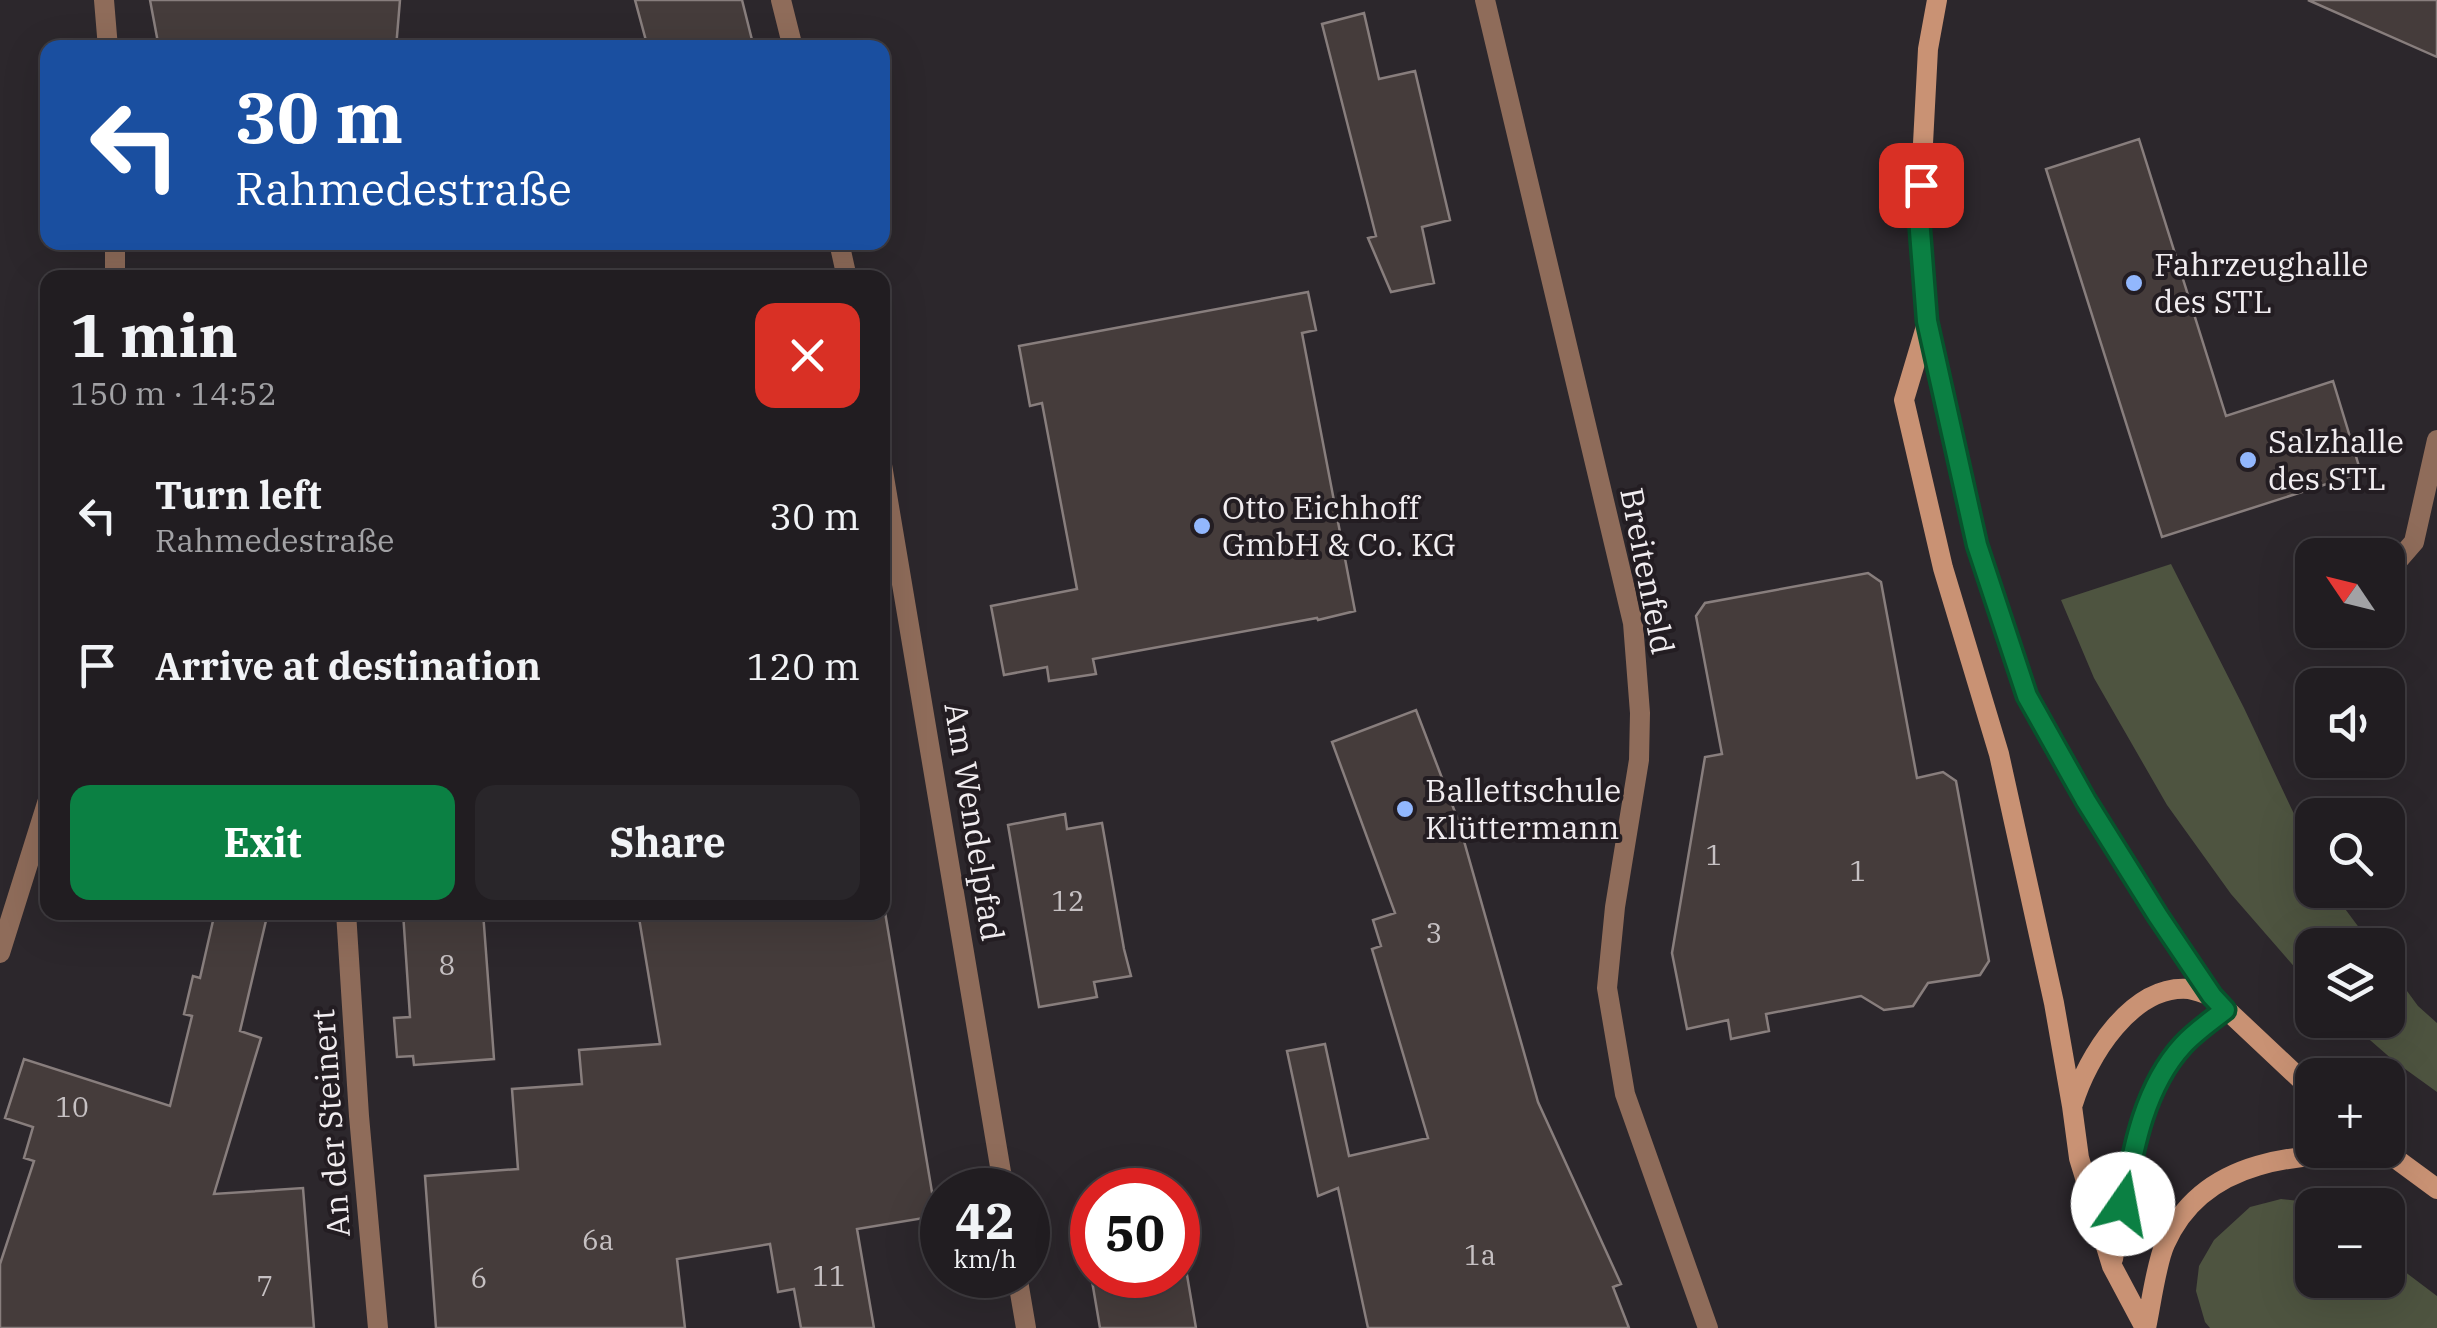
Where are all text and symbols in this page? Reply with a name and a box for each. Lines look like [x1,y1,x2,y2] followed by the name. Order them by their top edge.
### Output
[235,71,403,162] text: 30 m
[70,80,200,210] icon: left
[1879,143,1964,228] pin
[1894,158,1949,213] icon: arrive
[235,159,572,217] text: Rahmedestraße
[2154,243,2368,322] place label: Fahrzeughalle des STL
[2123,272,2145,294] marker: Fahrzeughalle des STL
[70,295,238,374] text: 1 min
[755,303,860,408] button: close
[70,372,277,414] text: 150 m · 14:52
[2268,420,2404,499] place label: Salzhalle des STL
[2237,449,2259,471] marker: Salzhalle des STL
[155,470,322,519] text: Turn left
[1611,484,1685,658] street label: Breitenfeld
[1222,486,1456,565] place label: Otto Eichhoff GmbH & Co. KG
[70,488,125,543] icon: left
[769,491,860,540] text: 30 m
[1191,515,1213,537] marker: Otto Eichhoff GmbH & Co. KG
[155,519,395,561] text: Rahmedestraße
[2295,538,2405,648] north arrow
[2295,538,2405,1298] map controls
[70,638,125,693] icon: arrive
[155,641,541,690] text: Arrive at destination
[747,641,860,690] text: 120 m
[2295,668,2405,778] button: sound
[935,700,1015,944] street label: Am Wendelpfad
[1425,769,1621,848] place label: Ballettschule Klüttermann
[70,785,455,900] button: Exit
[475,785,860,900] button: Share
[1394,798,1416,820] marker: Ballettschule Klüttermann
[2295,798,2405,908] button: search
[1706,836,1722,873] house number: 1
[1850,852,1866,889] house number: 1
[1051,882,1085,919] house number: 12
[1426,914,1442,951] house number: 3
[2295,928,2405,1038] button: layers
[439,946,455,983] house number: 8
[301,1007,359,1239] street label: An der Steinert
[2295,1058,2405,1168] button: +
[55,1088,89,1125] house number: 10
[2071,1152,2175,1256] position arrow
[1070,1168,1200,1298] speed limit sign: 50
[955,1188,1015,1253] text: 42
[2295,1188,2405,1298] button: −
[582,1221,614,1258] house number: 6a
[1464,1236,1496,1273] house number: 1a
[953,1242,1017,1275] text: km/h
[812,1257,846,1294] house number: 11
[471,1259,487,1296] house number: 6
[257,1267,273,1304] house number: 7

